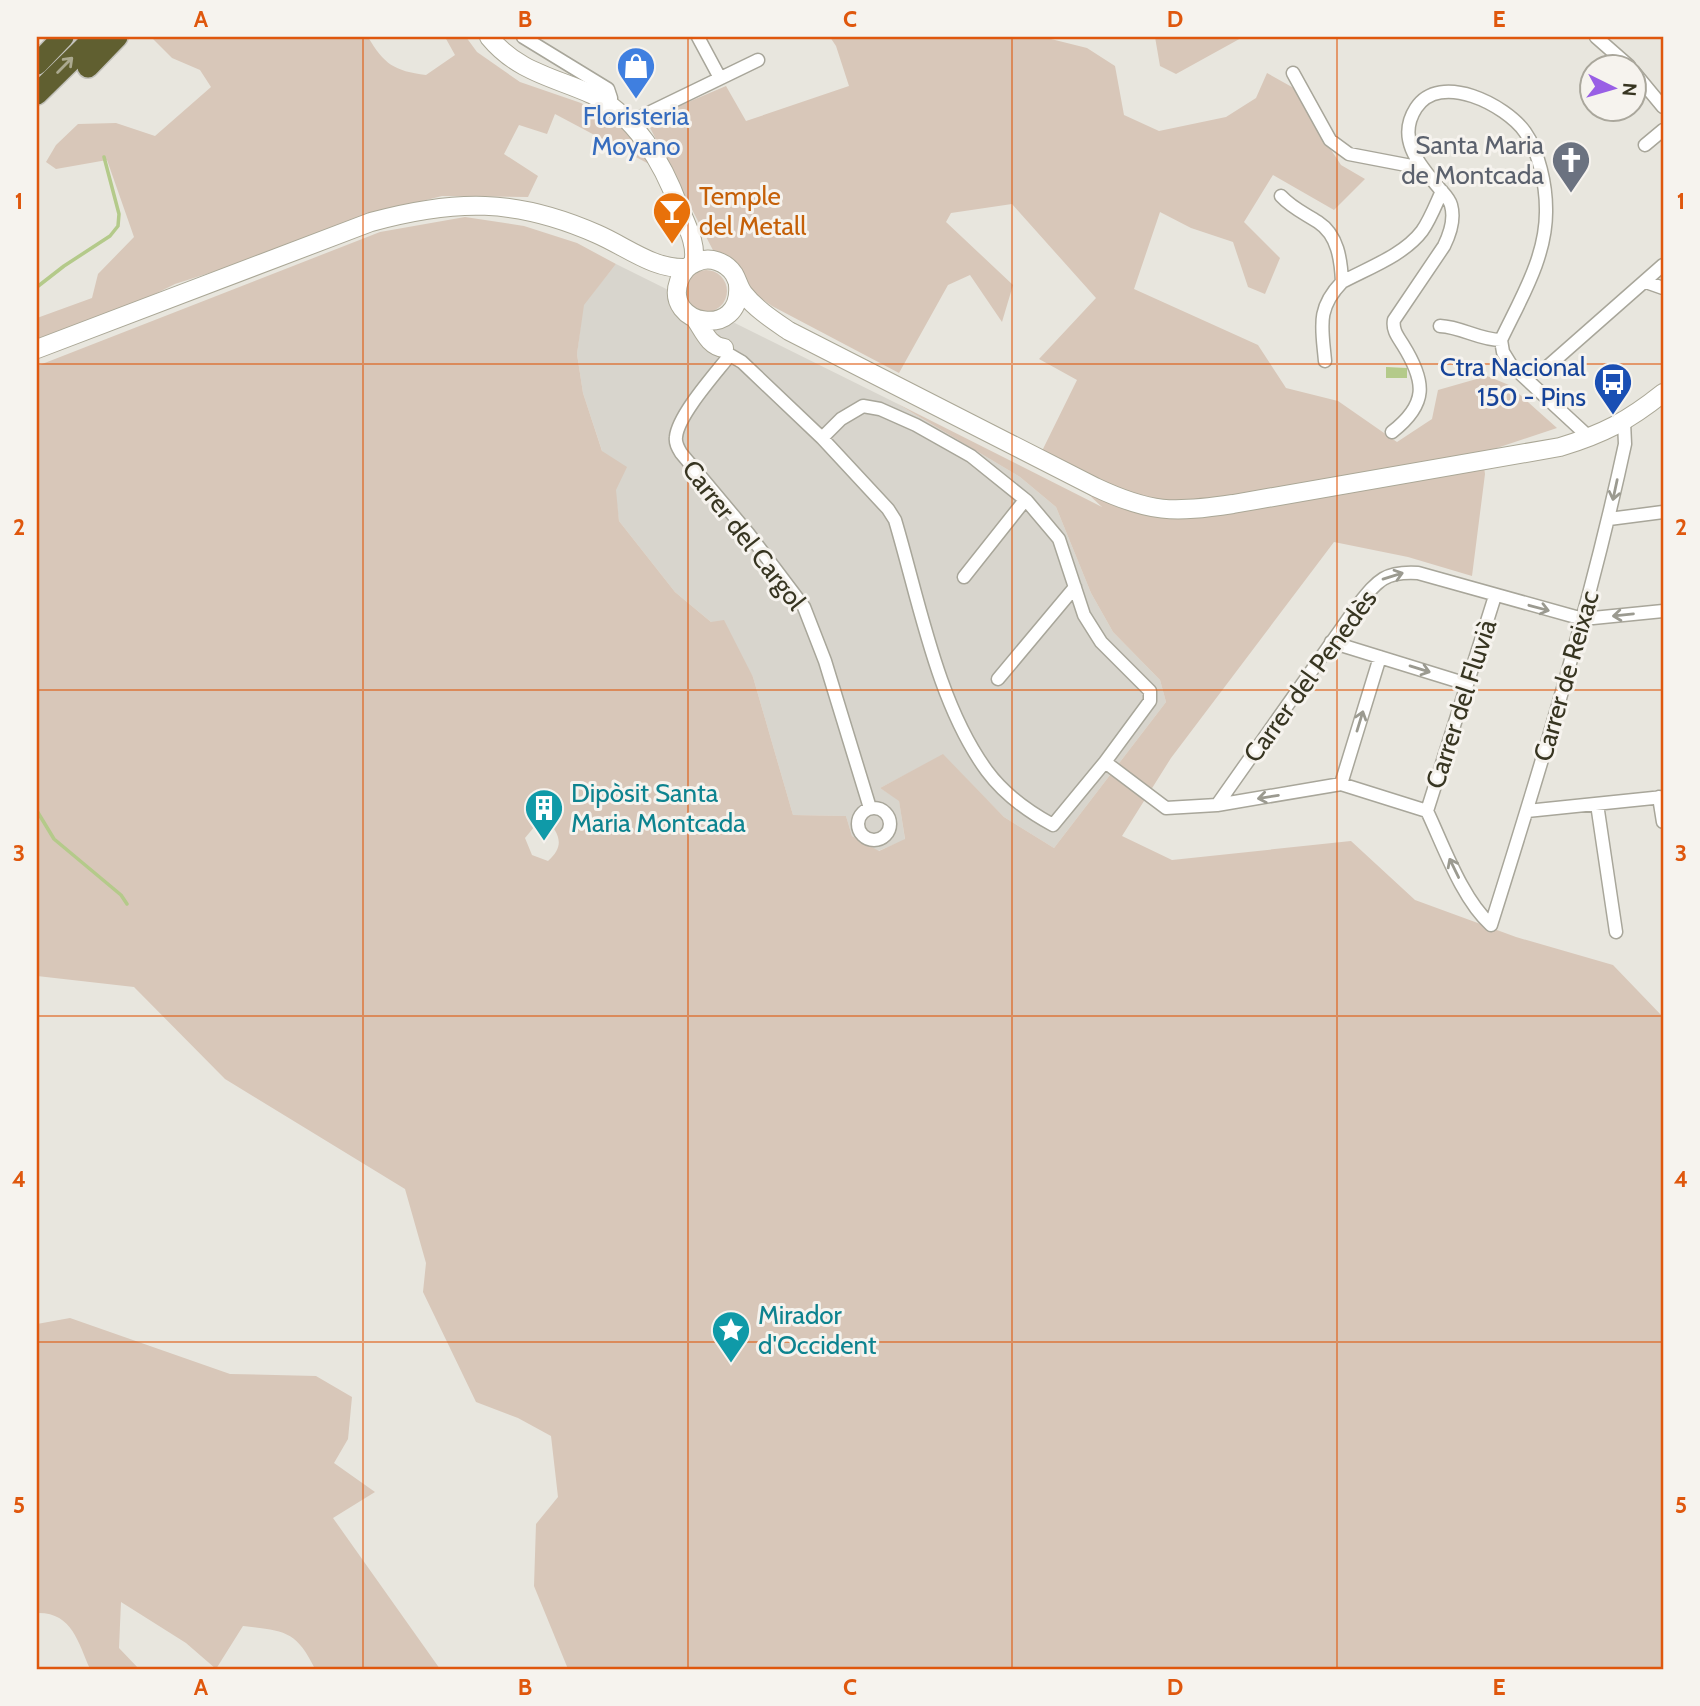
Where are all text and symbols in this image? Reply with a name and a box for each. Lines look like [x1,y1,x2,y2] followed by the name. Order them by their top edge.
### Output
[194,5,209,33] text: A
[518,5,532,33] text: B
[843,5,857,33] text: C
[1167,5,1183,33] text: D
[1492,5,1506,33] text: E
[615,45,657,100] shop icon: Floristeria Moyano
[1578,52,1648,122] north arrow
[57,56,74,73] one-way arrow
[1617,82,1641,97] text: N
[583,100,690,162] place label: Floristeria Moyano
[1401,129,1545,191] place label: Santa Maria de Montcada
[1550,139,1592,194] church icon: Santa Maria de Montcada
[699,180,806,242] place label: Temple del Metall
[15,187,23,215] text: 1
[1677,187,1685,215] text: 1
[651,190,693,245] bar icon: Temple del Metall
[1440,351,1586,413] place label: Ctra Nacional 150 - Pins
[1592,361,1634,416] bus stop icon: Ctra Nacional 150 - Pins
[675,454,813,616] street label: Carrer del Cargol
[1608,478,1622,501] one-way arrow
[13,513,25,541] text: 2
[1675,513,1687,541] text: 2
[1381,568,1403,581] one-way arrow
[1237,583,1384,769] street label: Carrer del Penedès
[1526,587,1606,765] street label: Carrer de Reixac
[1528,602,1550,615] one-way arrow
[1612,609,1635,622] one-way arrow
[1419,615,1504,793] street label: Carrer del Fluvià
[1409,664,1431,677] one-way arrow
[1355,710,1368,732] one-way arrow
[571,777,746,839] place label: Dipòsit Santa Maria Montcada
[523,787,565,842] building icon: Dipòsit Santa Maria Montcada
[1257,791,1280,804] one-way arrow
[13,839,25,867] text: 3
[1675,839,1687,867] text: 3
[1447,858,1461,879] one-way arrow
[12,1165,26,1193] text: 4
[1674,1165,1688,1193] text: 4
[758,1299,877,1361] place label: Mirador d'Occident
[710,1309,752,1364] place icon: Mirador d'Occident
[13,1491,25,1519] text: 5
[1675,1491,1687,1519] text: 5
[194,1673,209,1701] text: A
[518,1673,532,1701] text: B
[843,1673,857,1701] text: C
[1167,1673,1183,1701] text: D
[1492,1673,1506,1701] text: E

